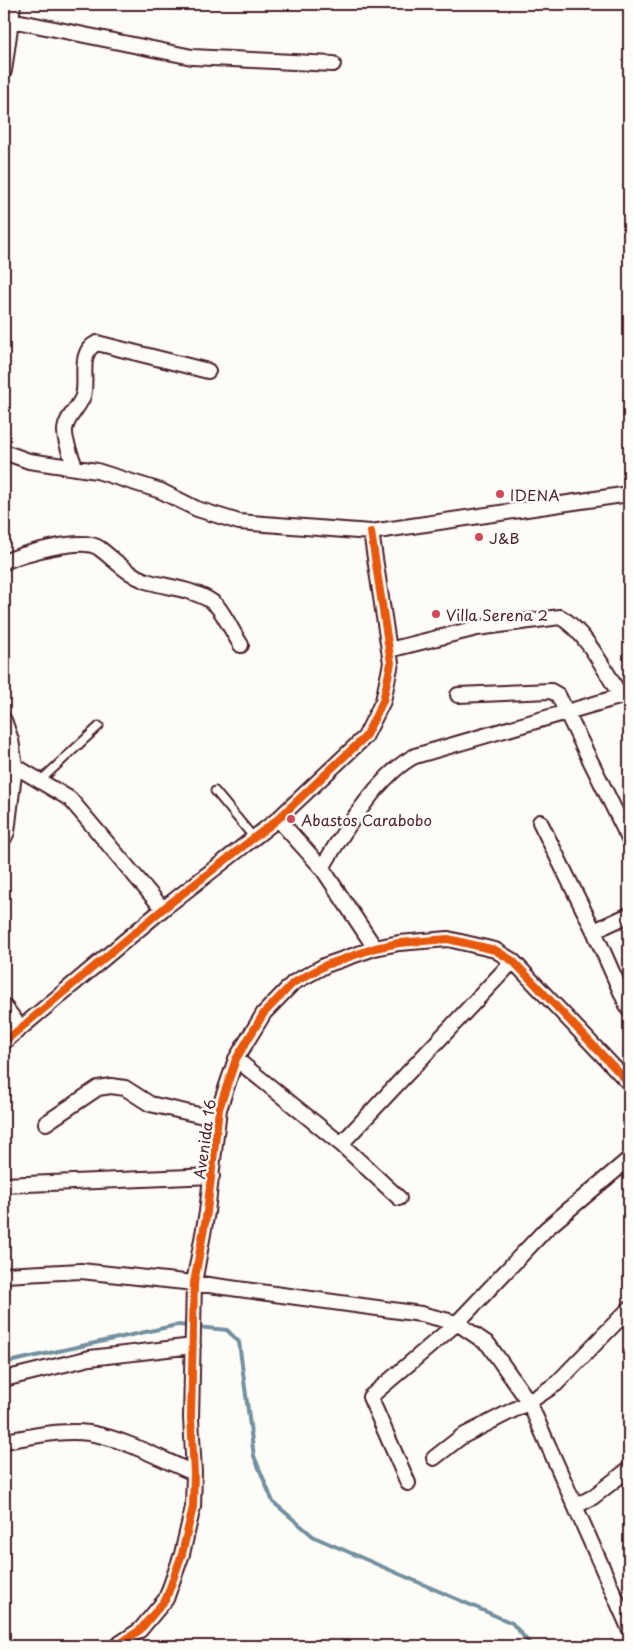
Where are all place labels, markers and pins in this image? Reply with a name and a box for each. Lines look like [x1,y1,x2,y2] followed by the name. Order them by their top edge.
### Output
[510,483,560,506] place label: IDENA
[494,488,506,500] marker: IDENA
[489,526,519,549] place label: J&B
[473,531,485,543] marker: J&B
[446,603,548,626] place label: Villa Serena 2
[430,608,442,620] marker: Villa Serena 2
[301,808,432,831] place label: Abastos Carabobo
[285,813,297,825] marker: Abastos Carabobo

